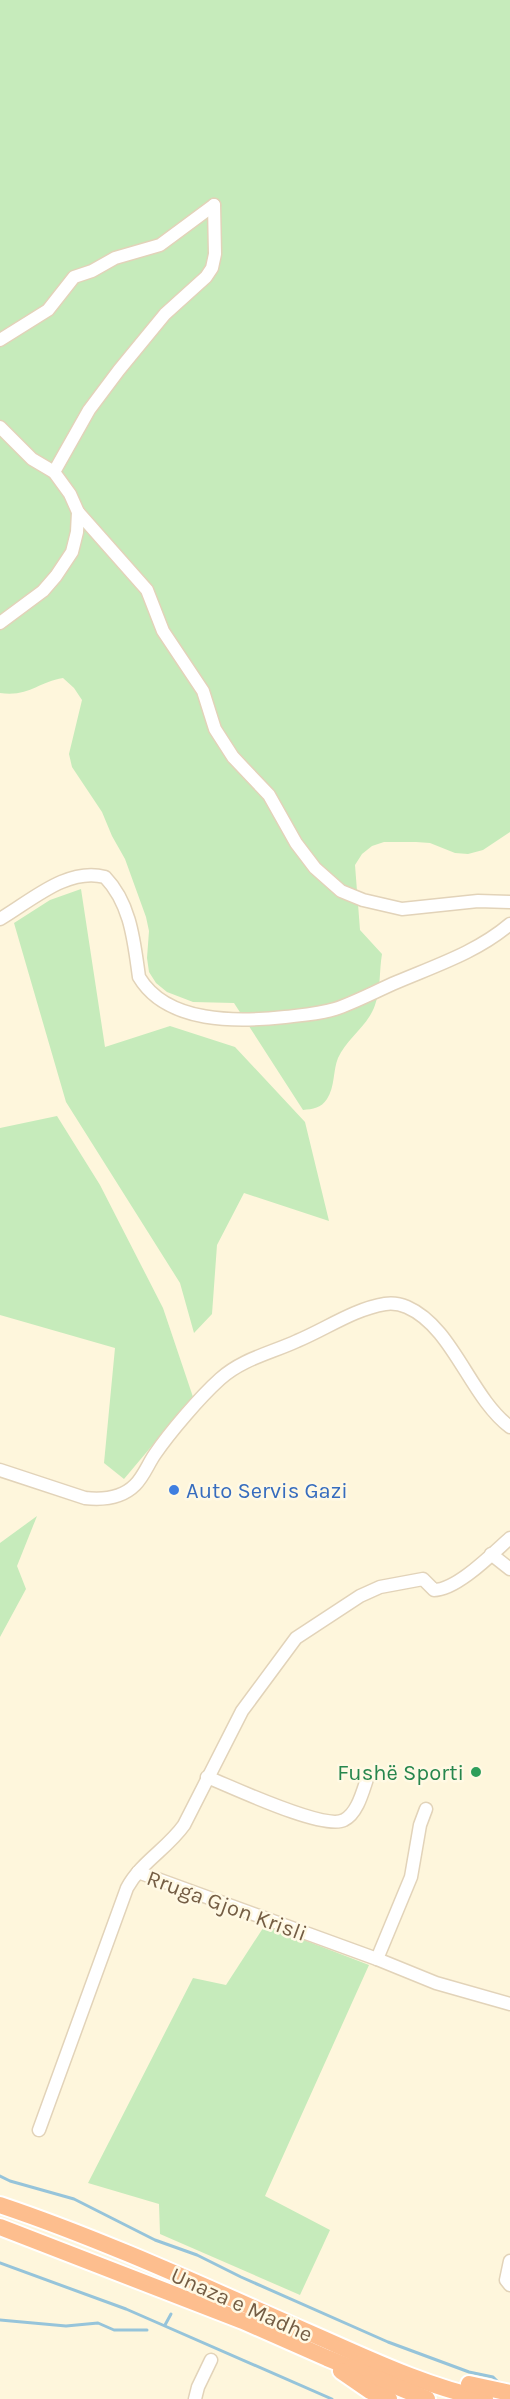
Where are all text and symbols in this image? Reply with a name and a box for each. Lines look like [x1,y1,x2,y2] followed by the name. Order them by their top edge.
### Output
[186,1478,348,1504] place label: Auto Servis Gazi
[167,1483,181,1497] marker: Auto Servis Gazi
[337,1760,464,1786] place label: Fushë Sporti
[469,1765,483,1779] marker: Fushë Sporti
[143,1865,310,1947] street label: Rruga Gjon Krisli
[167,2262,316,2348] street label: Unaza e Madhe

